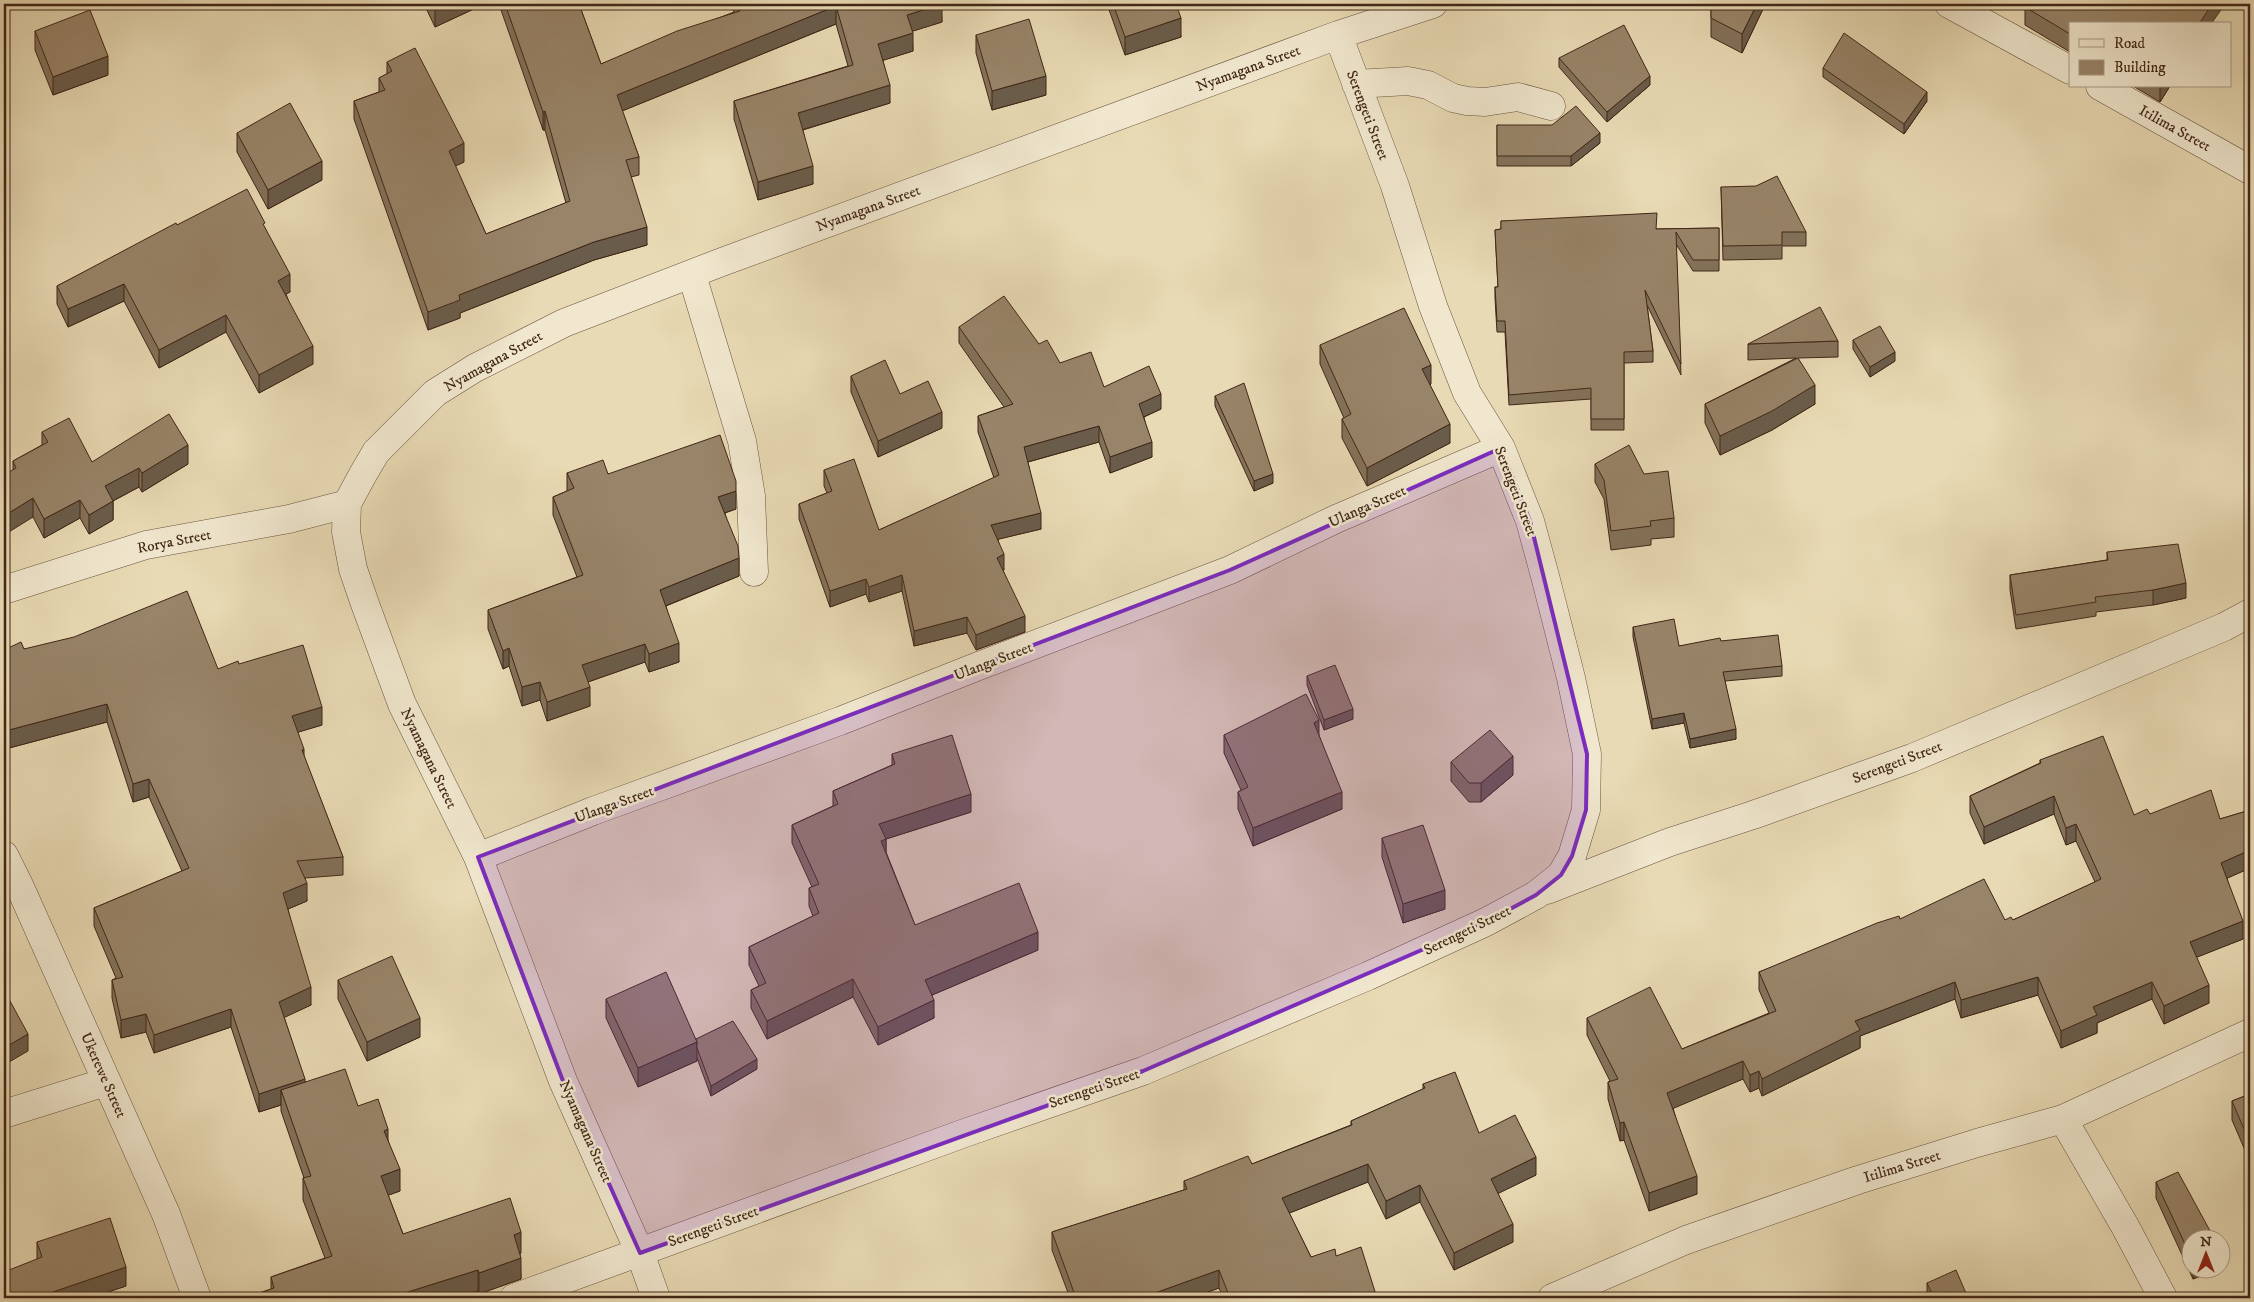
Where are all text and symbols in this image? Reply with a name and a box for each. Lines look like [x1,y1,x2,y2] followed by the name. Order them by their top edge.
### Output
[2069,22,2232,88] legend
[2114,34,2146,53] text: Road
[1193,41,1303,96] street label: Nyamagana Street
[2114,58,2166,77] text: Building
[1342,68,1393,163] street label: Serengeti Street
[2135,101,2214,156] street label: Itilima Street
[813,181,923,236] street label: Nyamagana Street
[441,326,546,396] street label: Nyamagana Street
[1490,444,1541,539] street label: Serengeti Street
[1326,481,1409,532] street label: Ulanga Street
[136,525,213,558] street label: Rorya Street
[951,638,1035,685] street label: Ulanga Street
[396,705,461,812] street label: Nyamagana Street
[1850,737,1945,788] street label: Serengeti Street
[572,781,656,828] street label: Ulanga Street
[1421,901,1514,960] street label: Serengeti Street
[76,1030,131,1121] street label: Ukerewe Street
[1046,1064,1142,1113] street label: Serengeti Street
[555,1077,617,1185] street label: Nyamagana Street
[1861,1146,1943,1187] street label: Itilima Street
[665,1201,761,1252] street label: Serengeti Street
[2182,1230,2232,1280] north arrow
[2200,1233,2212,1251] text: N

